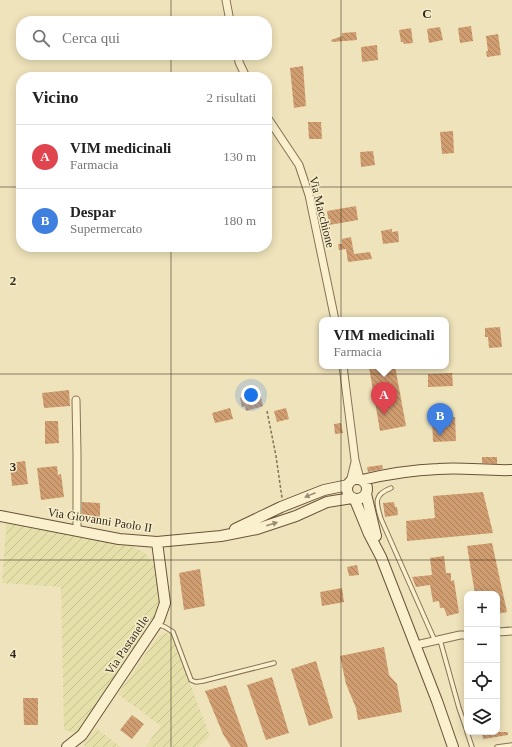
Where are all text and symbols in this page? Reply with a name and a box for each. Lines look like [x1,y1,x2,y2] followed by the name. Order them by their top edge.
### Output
[422,6,432,21] text: C
[16,16,272,60] search box
[30,27,52,49] icon: search
[62,30,120,46] text: Cerca qui
[32,88,79,107] text: Vicino
[207,90,256,105] text: 2 risultati
[70,140,171,156] text: VIM medicinali
[40,149,50,164] text: A
[223,149,256,164] text: 130 m
[70,157,118,172] text: Farmacia
[306,175,338,249] street label: Via Macchione
[70,204,116,220] text: Despar
[41,213,49,228] text: B
[223,213,256,228] text: 180 m
[70,221,142,236] text: Supermercato
[10,273,16,288] text: 2
[319,317,449,369] popup
[333,327,435,343] text: VIM medicinali
[333,344,382,359] text: Farmacia
[371,382,397,415] pin: A
[241,385,261,405] your location
[427,403,453,436] pin: B
[10,459,17,474] text: 3
[304,493,316,499] one-way arrow
[47,505,153,535] street label: Via Giovanni Paolo II
[267,521,279,527] one-way arrow
[464,591,500,735] map controls
[464,591,500,627] button: +
[102,613,152,677] street label: Via Pastanelle
[464,627,500,663] button: −
[10,646,17,661] text: 4
[464,663,500,699] button: locate
[464,699,500,735] button: layers

